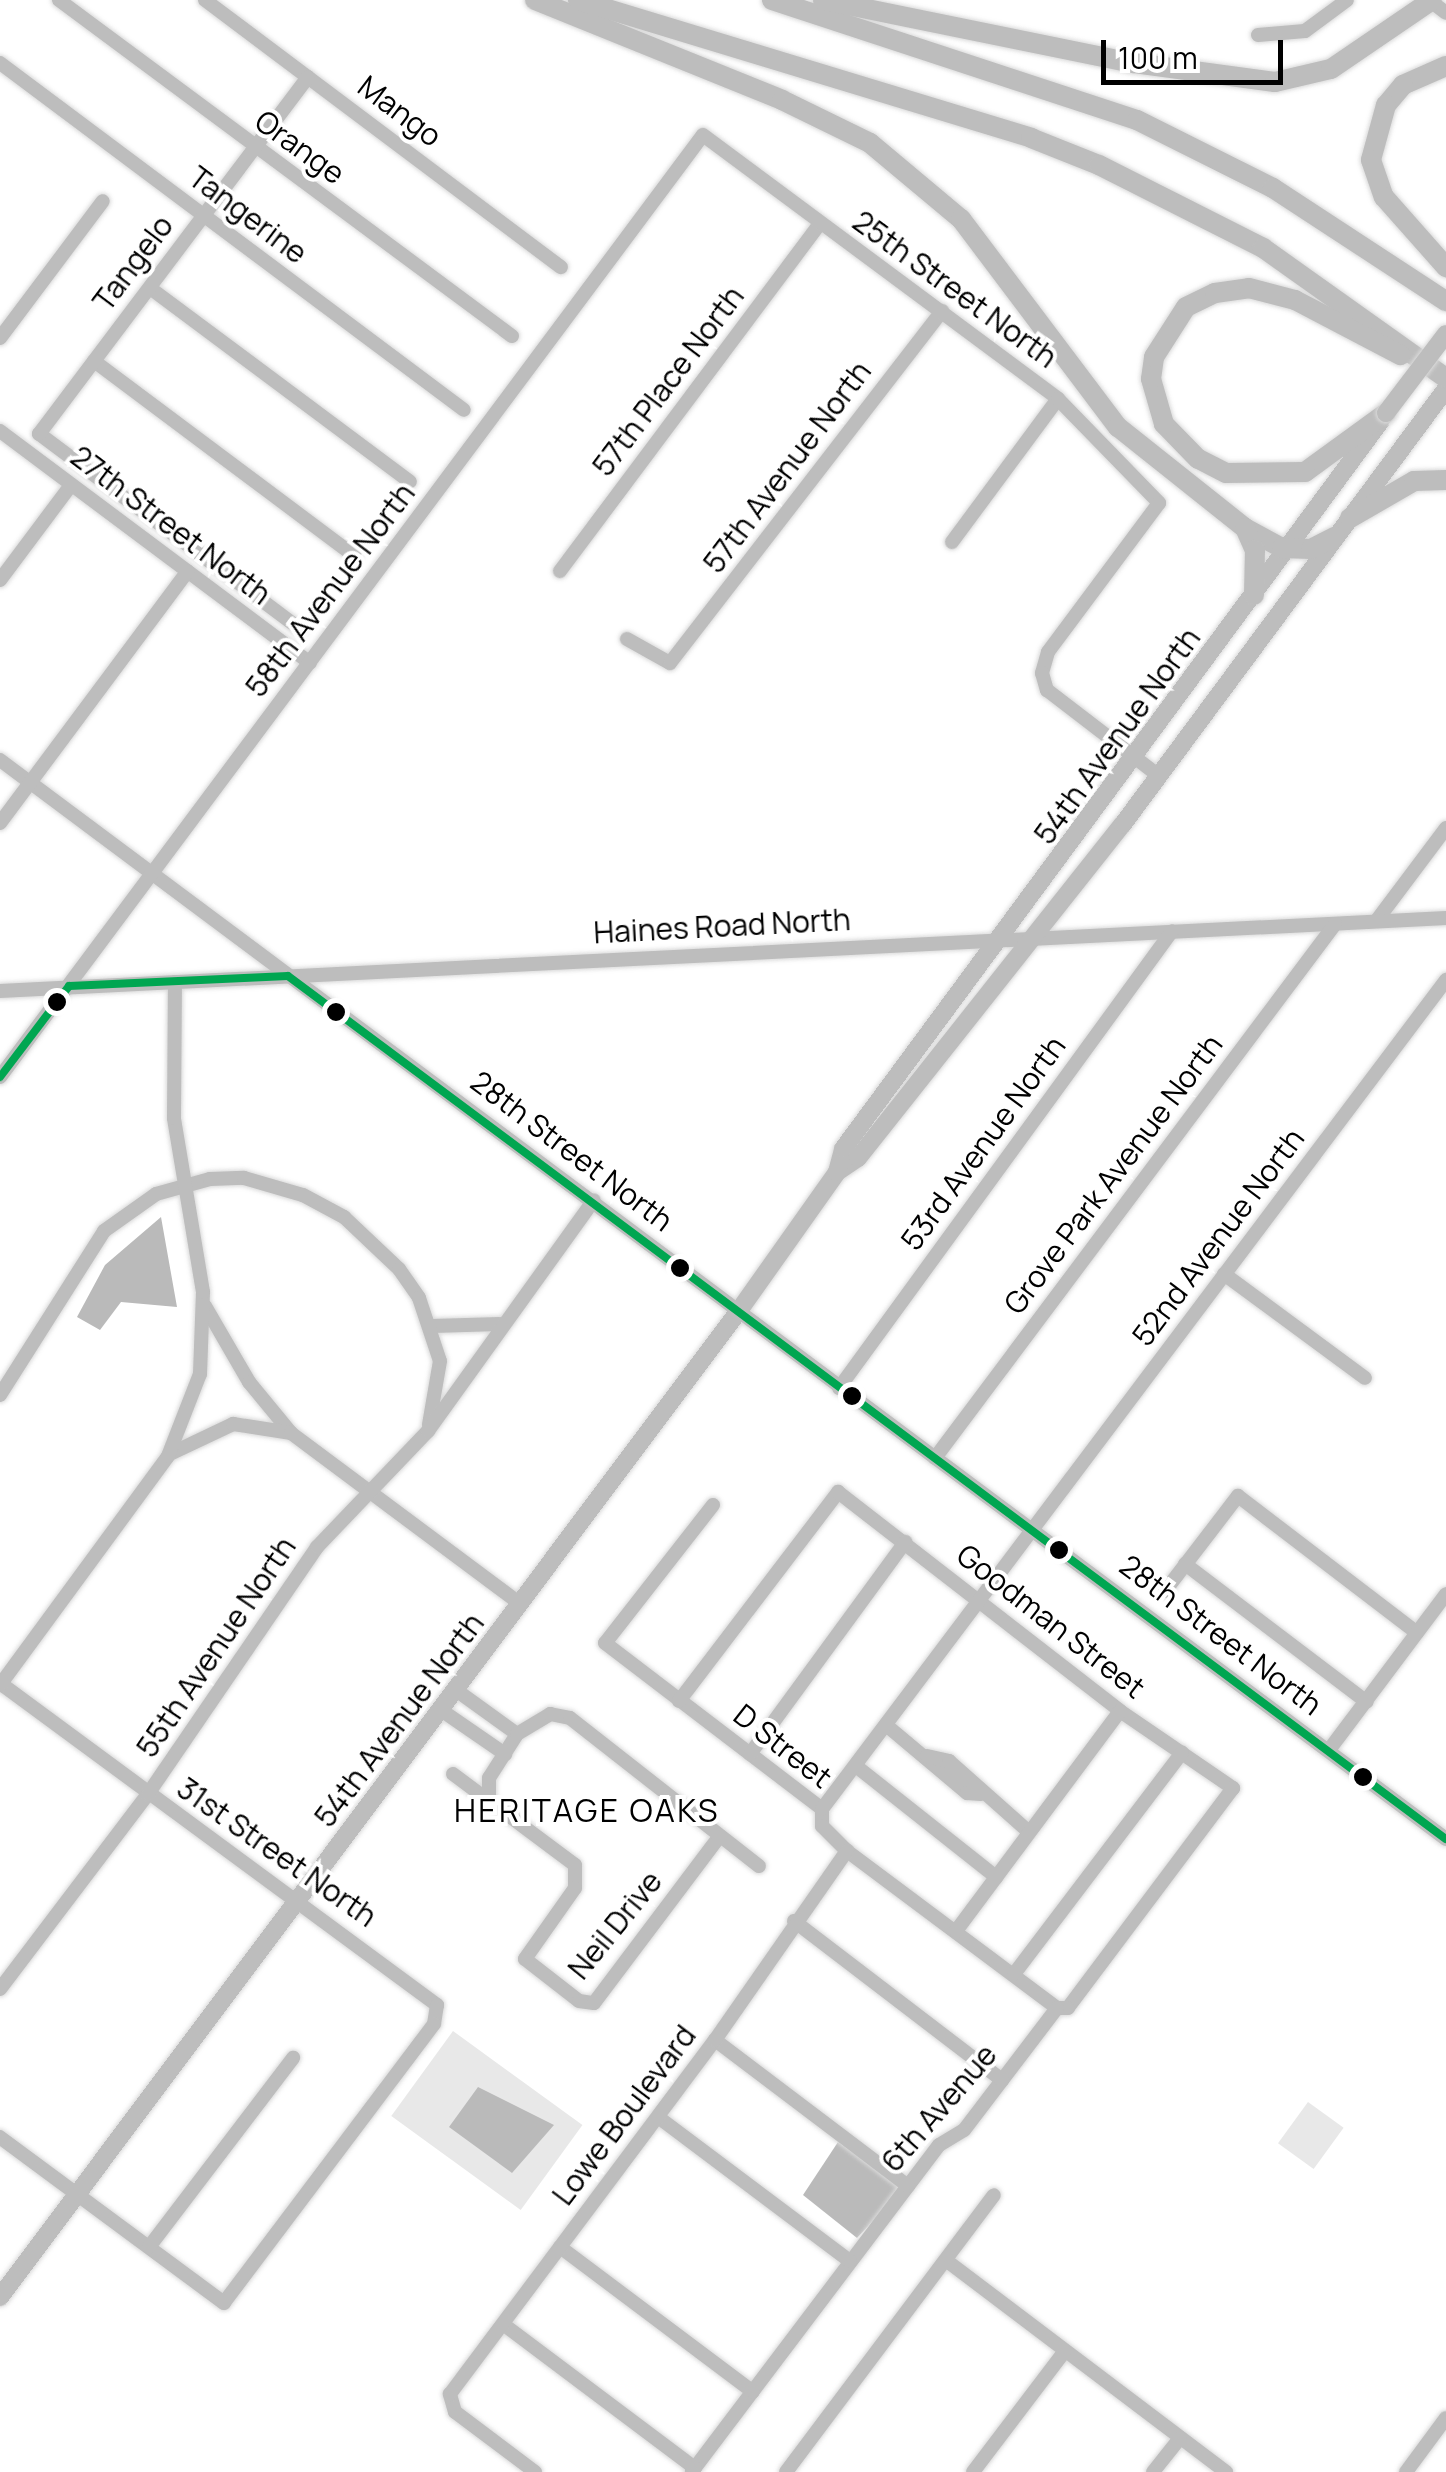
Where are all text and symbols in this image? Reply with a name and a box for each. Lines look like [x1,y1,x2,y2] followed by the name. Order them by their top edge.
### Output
[1106,20,1288,82] scale bar
[1118,37,1198,78] text: 100 m
[351,68,449,154] street label: Mango
[248,103,352,191] street label: Orange
[182,159,314,271] street label: Tangerine
[846,203,1064,375] street label: 25th Street North
[85,208,181,318] street label: Tangelo
[585,279,751,483] street label: 57th Place North
[696,354,878,580] street label: 57th Avenue North
[64,438,278,612] street label: 27th Street North
[238,476,422,704] street label: 58th Avenue North
[1026,621,1208,851] street label: 54th Avenue North
[593,901,851,951] street label: Haines Road North
[47,992,67,1012] unlabelled marker
[326,1002,346,1022] unlabelled marker
[996,1027,1230,1321] street label: Grove Park Avenue North
[893,1029,1073,1257] street label: 53rd Avenue North
[464,1063,680,1239] street label: 28th Street North
[1125,1121,1311,1353] street label: 52nd Avenue North
[670,1258,690,1278] unlabelled marker
[842,1386,862,1406] unlabelled marker
[129,1530,303,1764] street label: 55th Avenue North
[950,1536,1152,1706] street label: Goodman Street
[1049,1540,1069,1560] unlabelled marker
[1113,1547,1329,1723] street label: 28th Street North
[307,1606,491,1834] street label: 54th Avenue North
[727,1697,839,1795] street label: D Street
[1353,1767,1373,1787] unlabelled marker
[170,1770,384,1934] street label: 31st Street North
[454,1791,720,1829] district label: HERITAGE OAKS
[561,1864,669,1986] street label: Neil Drive
[545,2018,703,2212] street label: Lowe Boulevard
[874,2037,1004,2179] street label: 6th Avenue

